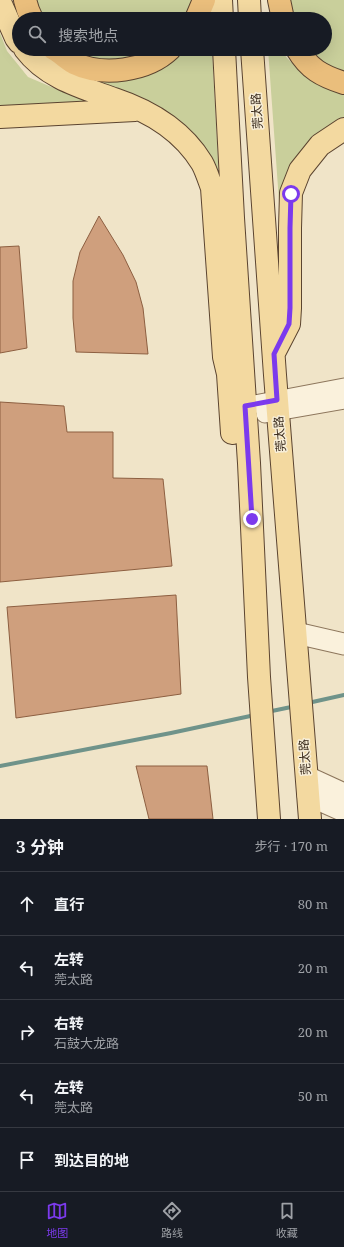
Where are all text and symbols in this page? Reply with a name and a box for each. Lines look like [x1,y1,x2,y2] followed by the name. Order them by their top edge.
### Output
[12,12,332,56] search box
[26,23,48,45] icon: search
[58,25,118,45] text: 搜索地点
[247,92,266,130] street label: 莞太路
[282,185,300,203] route start
[269,415,290,453] street label: 莞太路
[243,510,261,528] route end
[295,738,314,776] street label: 莞太路
[16,835,64,858] text: 3 分钟
[255,837,328,855] text: 步行 · 170 m
[16,893,38,915] icon: ahead
[54,894,84,914] text: 直行
[298,895,328,913] text: 80 m
[54,949,84,969] text: 左转
[16,957,38,979] icon: left
[298,959,328,977] text: 20 m
[54,970,93,988] text: 莞太路
[54,1013,84,1033] text: 右转
[16,1021,38,1043] icon: right
[298,1023,328,1041] text: 20 m
[54,1034,119,1052] text: 石鼓大龙路
[54,1077,84,1097] text: 左转
[16,1085,38,1107] icon: left
[298,1087,328,1105] text: 50 m
[54,1098,93,1116] text: 莞太路
[16,1149,38,1171] icon: arrive
[54,1150,129,1170] text: 到达目的地
[46,1200,68,1240] tab: 地图
[161,1200,183,1240] tab: 路线
[276,1200,298,1240] tab: 收藏

